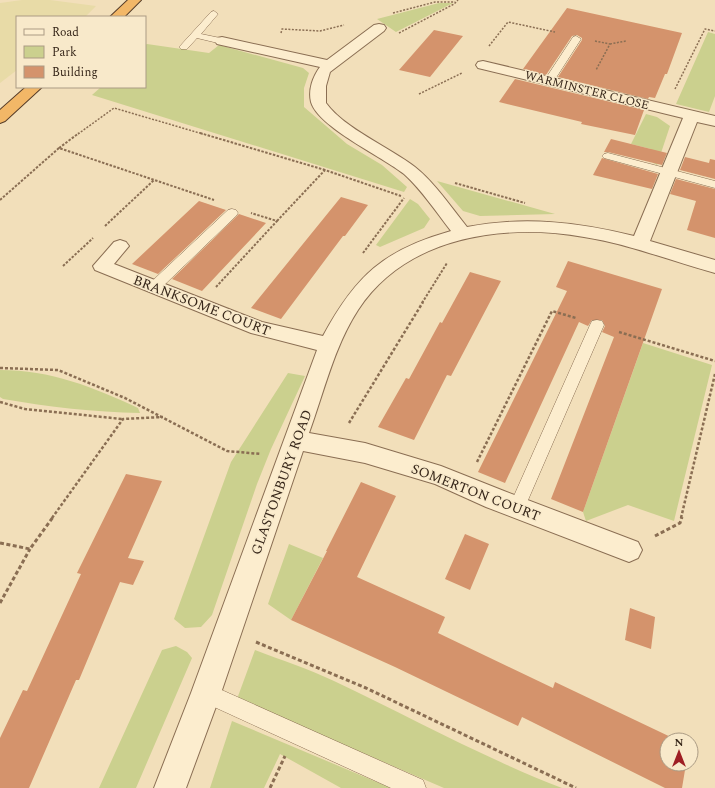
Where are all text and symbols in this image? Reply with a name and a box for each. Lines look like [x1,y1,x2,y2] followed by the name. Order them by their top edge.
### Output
[16,16,146,88] legend
[52,23,79,42] text: Road
[52,43,77,62] text: Park
[52,63,98,82] text: Building
[523,66,651,115] street label: WARMINSTER CLOSE
[130,270,274,341] street label: BRANKSOME COURT
[245,407,318,558] street label: GLASTONBURY ROAD
[408,458,544,527] street label: SOMERTON COURT
[659,732,699,772] north arrow
[675,734,684,751] text: N

